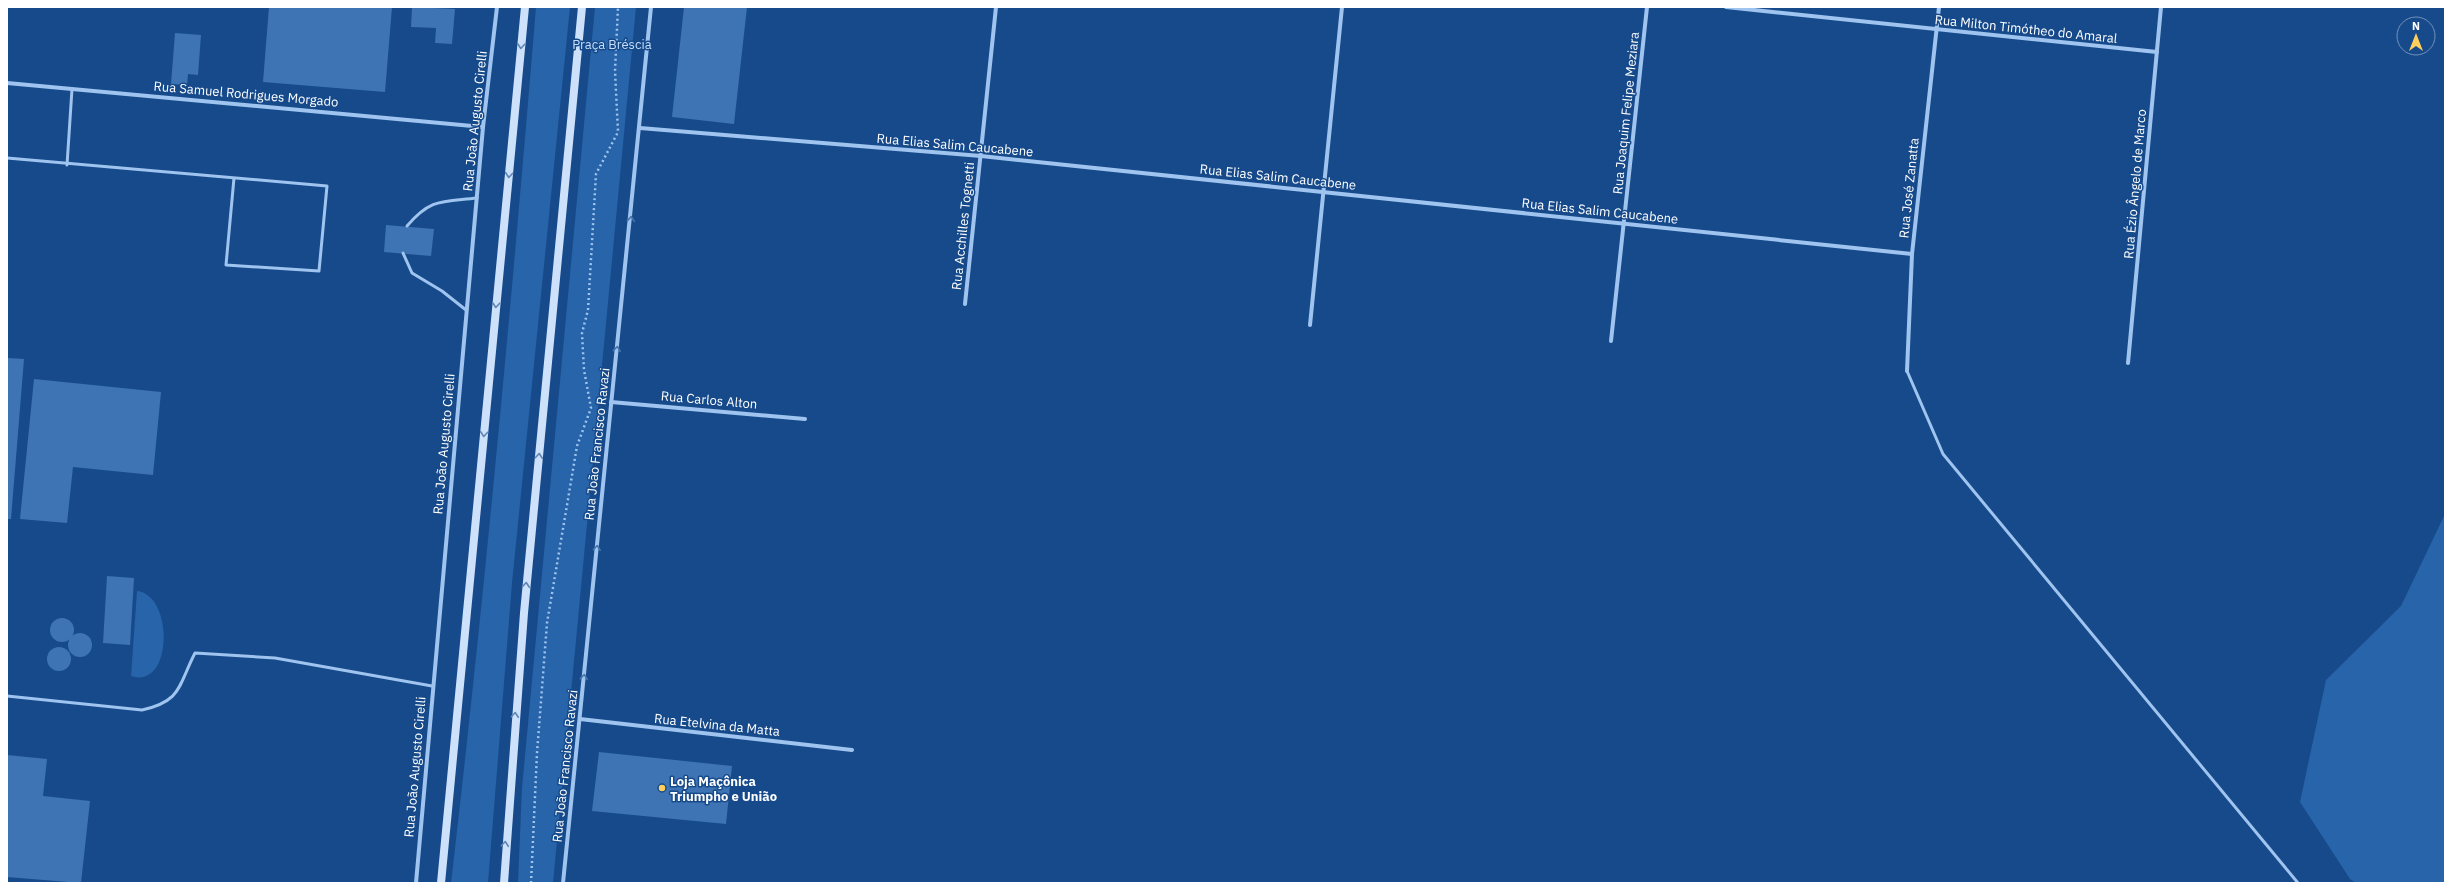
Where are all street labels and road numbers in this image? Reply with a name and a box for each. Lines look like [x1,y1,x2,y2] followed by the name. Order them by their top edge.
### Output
[1934,11,2119,47] street label: Rua Milton Timótheo do Amaral
[1609,31,1643,195] street label: Rua Joaquim Felipe Meziara
[459,50,491,192] street label: Rua João Augusto Cirelli
[153,77,339,111] street label: Rua Samuel Rodrigues Morgado
[2120,108,2150,260] street label: Rua Ézio Ângelo de Marco
[876,130,1034,160] street label: Rua Elias Salim Caucabene
[1895,137,1923,239] street label: Rua José Zanatta
[1199,160,1357,194] street label: Rua Elias Salim Caucabene
[948,161,978,291] street label: Rua Acchilles Tognetti
[1521,194,1679,228] street label: Rua Elias Salim Caucabene
[581,367,613,521] street label: Rua João Francisco Ravazi
[429,373,459,515] street label: Rua João Augusto Cirelli
[660,387,758,413] street label: Rua Carlos Alton
[549,689,581,843] street label: Rua João Francisco Ravazi
[400,696,430,838] street label: Rua João Augusto Cirelli
[653,710,781,740] street label: Rua Etelvina da Matta

